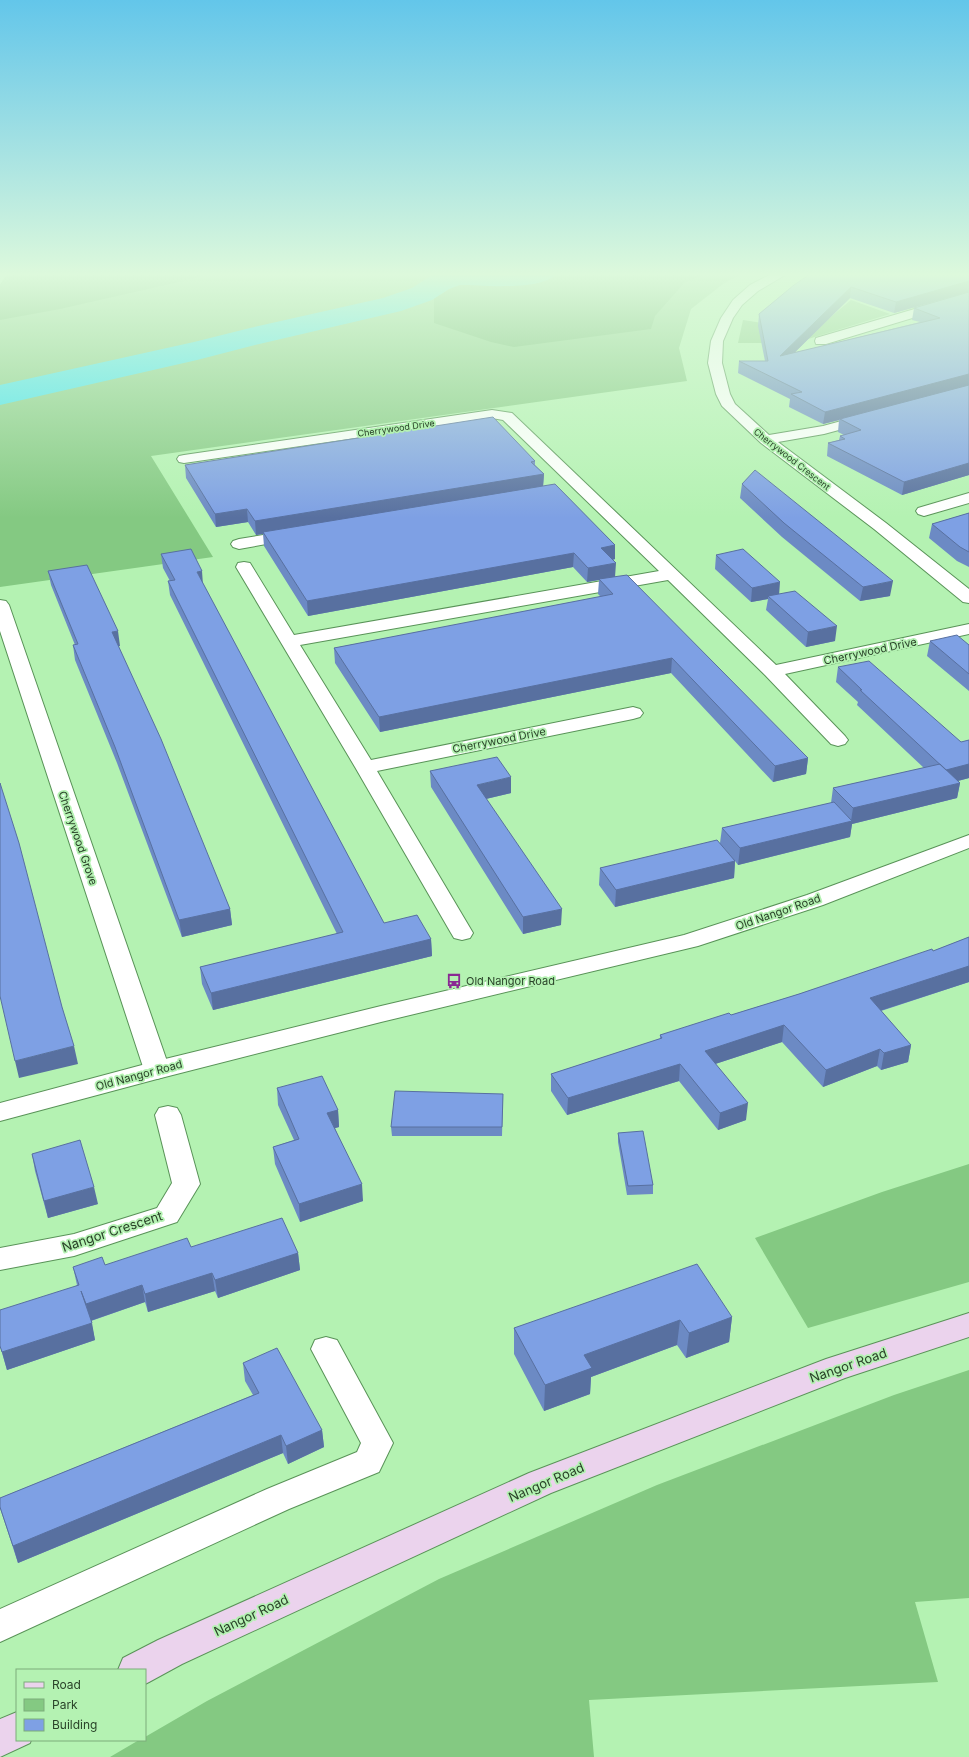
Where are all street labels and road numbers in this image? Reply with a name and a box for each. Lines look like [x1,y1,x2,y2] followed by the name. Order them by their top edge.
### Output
[357,417,435,439] street label: Cherrywood Drive
[752,426,832,492] street label: Cherrywood Crescent
[822,634,918,668] street label: Cherrywood Drive
[451,724,547,756] street label: Cherrywood Drive
[55,789,101,887] street label: Cherrywood Grove
[734,891,822,933] street label: Old Nangor Road
[94,1057,184,1093] street label: Old Nangor Road
[60,1207,164,1255] street label: Nangor Crescent
[807,1344,889,1386] street label: Nangor Road
[506,1459,586,1505] street label: Nangor Road
[211,1591,291,1639] street label: Nangor Road

